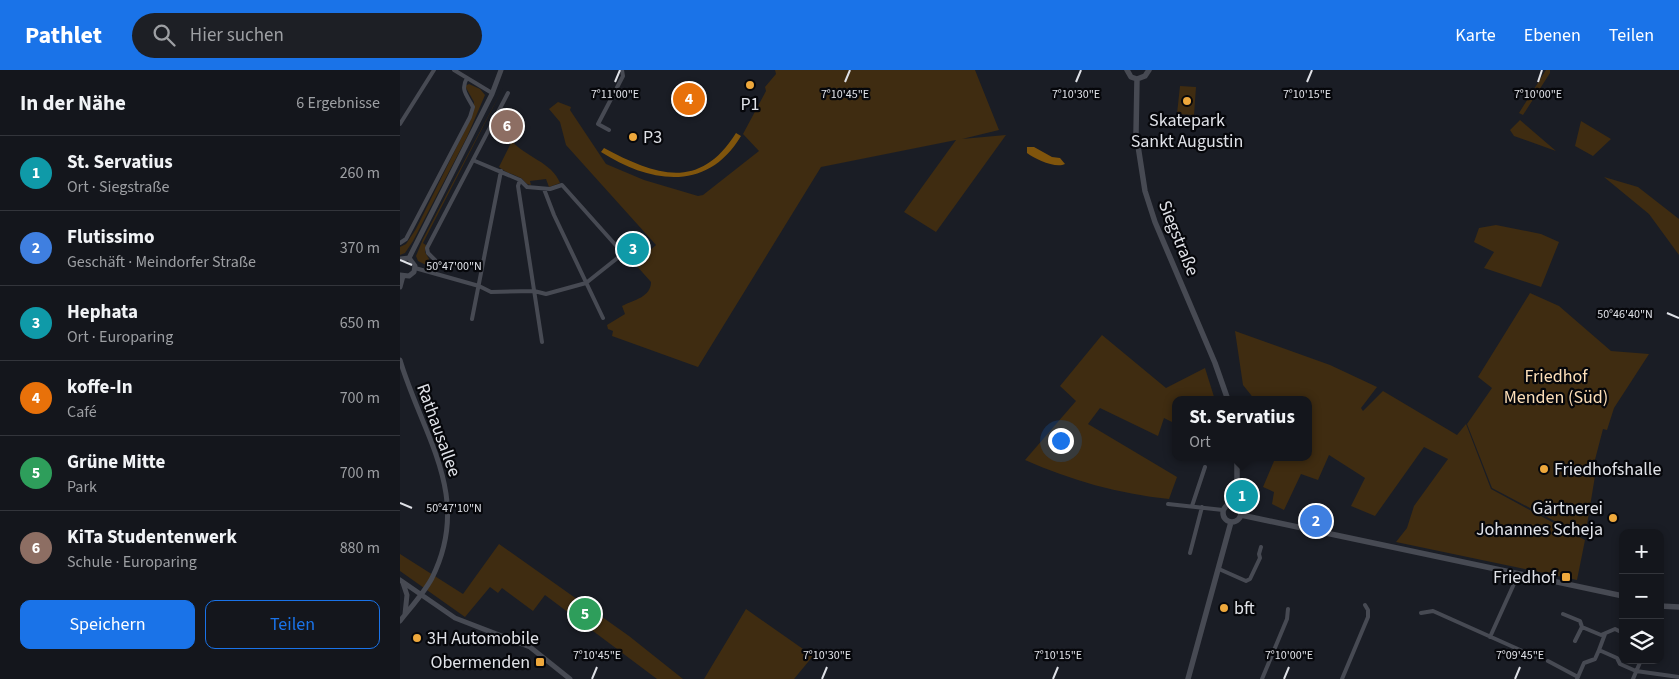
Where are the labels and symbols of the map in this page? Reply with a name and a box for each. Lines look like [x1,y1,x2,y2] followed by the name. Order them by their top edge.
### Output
[744,79,756,91] marker: P1
[673,80,705,118] pin: 4
[591,86,639,103] text: 7°11'00"E
[821,86,869,103] text: 7°10'45"E
[1052,86,1100,103] text: 7°10'30"E
[1283,86,1331,103] text: 7°10'15"E
[1514,86,1562,103] text: 7°10'00"E
[740,92,760,117] place label: P1
[1181,95,1193,107] marker: Skatepark Sankt Augustin
[491,107,523,145] pin: 6
[1131,108,1243,154] place label: Skatepark Sankt Augustin
[643,125,662,150] place label: P3
[627,131,639,143] marker: P3
[1152,197,1205,280] street label: Siegstraße
[617,230,649,268] pin: 3
[426,258,482,275] text: 50°47'00"N
[1597,306,1653,323] text: 50°46'40"N
[1504,364,1608,410] park label: Friedhof Menden (Süd)
[410,380,467,480] street label: Rathausallee
[1048,428,1074,454] your location
[1554,457,1661,482] place label: Friedhofshalle
[1538,463,1550,475] marker: Friedhofshalle
[1226,477,1258,515] pin: 1
[1476,496,1603,542] place label: Gärtnerei Johannes Scheja
[426,500,482,517] text: 50°47'10"N
[1300,502,1332,540] pin: 2
[1607,512,1619,524] marker: Gärtnerei Johannes Scheja
[1493,565,1557,590] place label: Friedhof
[1560,571,1572,583] marker: Friedhof
[569,595,601,633] pin: 5
[1234,596,1255,621] place label: bft
[1218,602,1230,614] marker: bft
[427,626,539,651] place label: 3H Automobile
[411,632,423,644] marker: 3H Automobile
[573,647,621,664] text: 7°10'45"E
[803,647,851,664] text: 7°10'30"E
[1034,647,1082,664] text: 7°10'15"E
[1265,647,1313,664] text: 7°10'00"E
[1496,647,1544,664] text: 7°09'45"E
[430,650,530,675] place label: Obermenden
[534,656,546,668] marker: Obermenden

